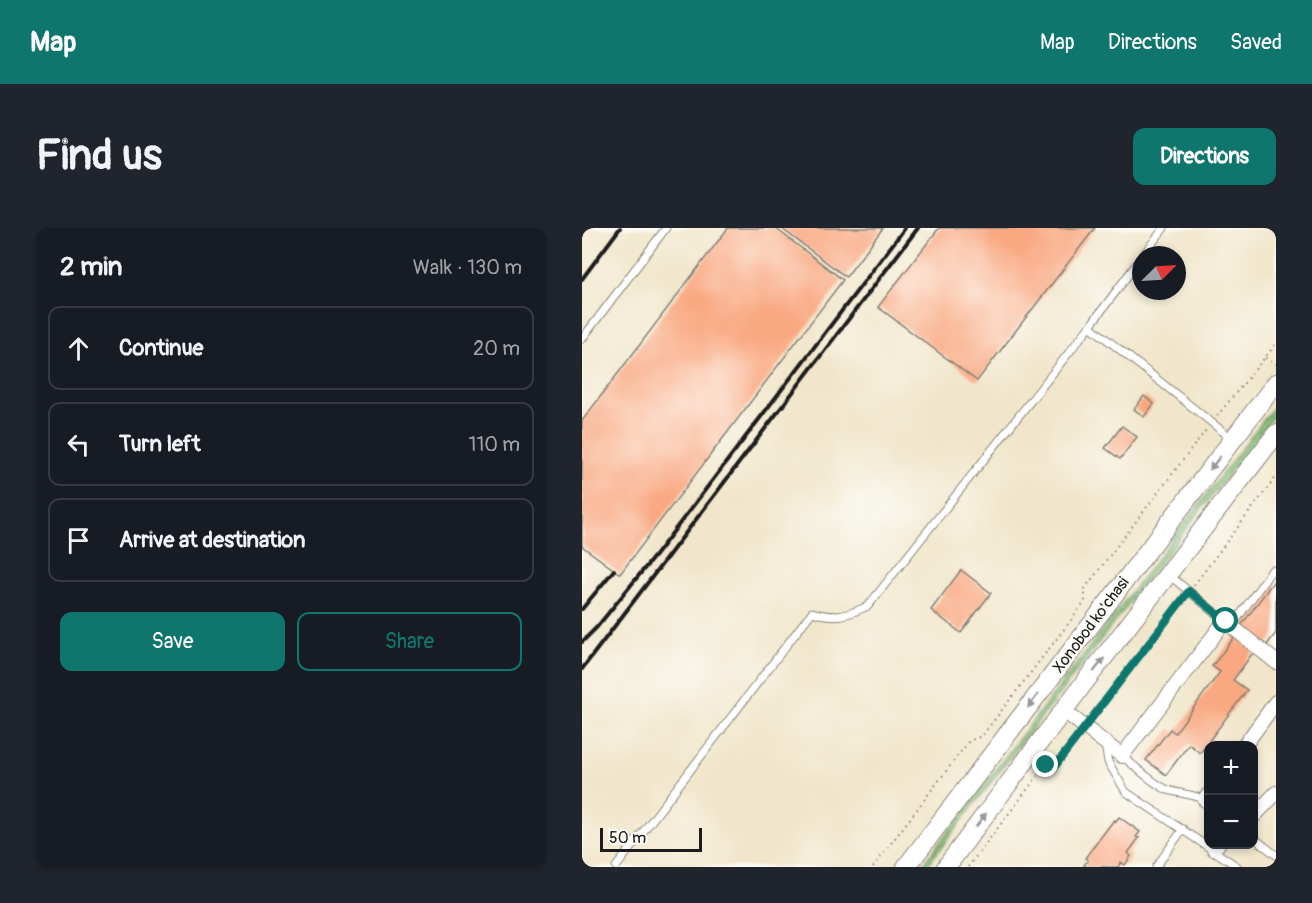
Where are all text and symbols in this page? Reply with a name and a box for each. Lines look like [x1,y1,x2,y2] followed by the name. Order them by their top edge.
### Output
[30,25,76,60] text: Map
[1040,29,1075,56] text: Map
[1108,29,1197,56] text: Directions
[1230,29,1282,56] text: Saved
[1133,128,1276,185] button: Directions
[36,130,162,182] text: Find us
[1132,246,1186,300] north arrow
[60,251,122,283] text: 2 min
[413,255,522,280] text: Walk · 130 m
[62,332,95,365] icon: ahead
[119,334,203,362] text: Continue
[473,336,520,361] text: 20 m
[62,428,95,461] icon: left
[119,430,201,458] text: Turn left
[469,432,520,457] text: 110 m
[1209,455,1221,471] one-way arrow
[62,524,95,557] icon: arrive
[119,526,305,554] text: Arrive at destination
[1048,573,1134,677] street label: Xonobod ko'chasi
[1212,607,1238,633] route start
[60,612,285,671] button: Save
[297,612,522,671] button: Share
[1092,657,1104,672] one-way arrow
[1027,694,1039,709] one-way arrow
[1204,741,1258,849] map controls
[1204,741,1258,795] button: +
[1032,751,1058,777] route end
[1204,795,1258,849] button: −
[975,813,987,828] one-way arrow
[600,825,702,852] scale bar
[609,828,646,848] text: 50 m

